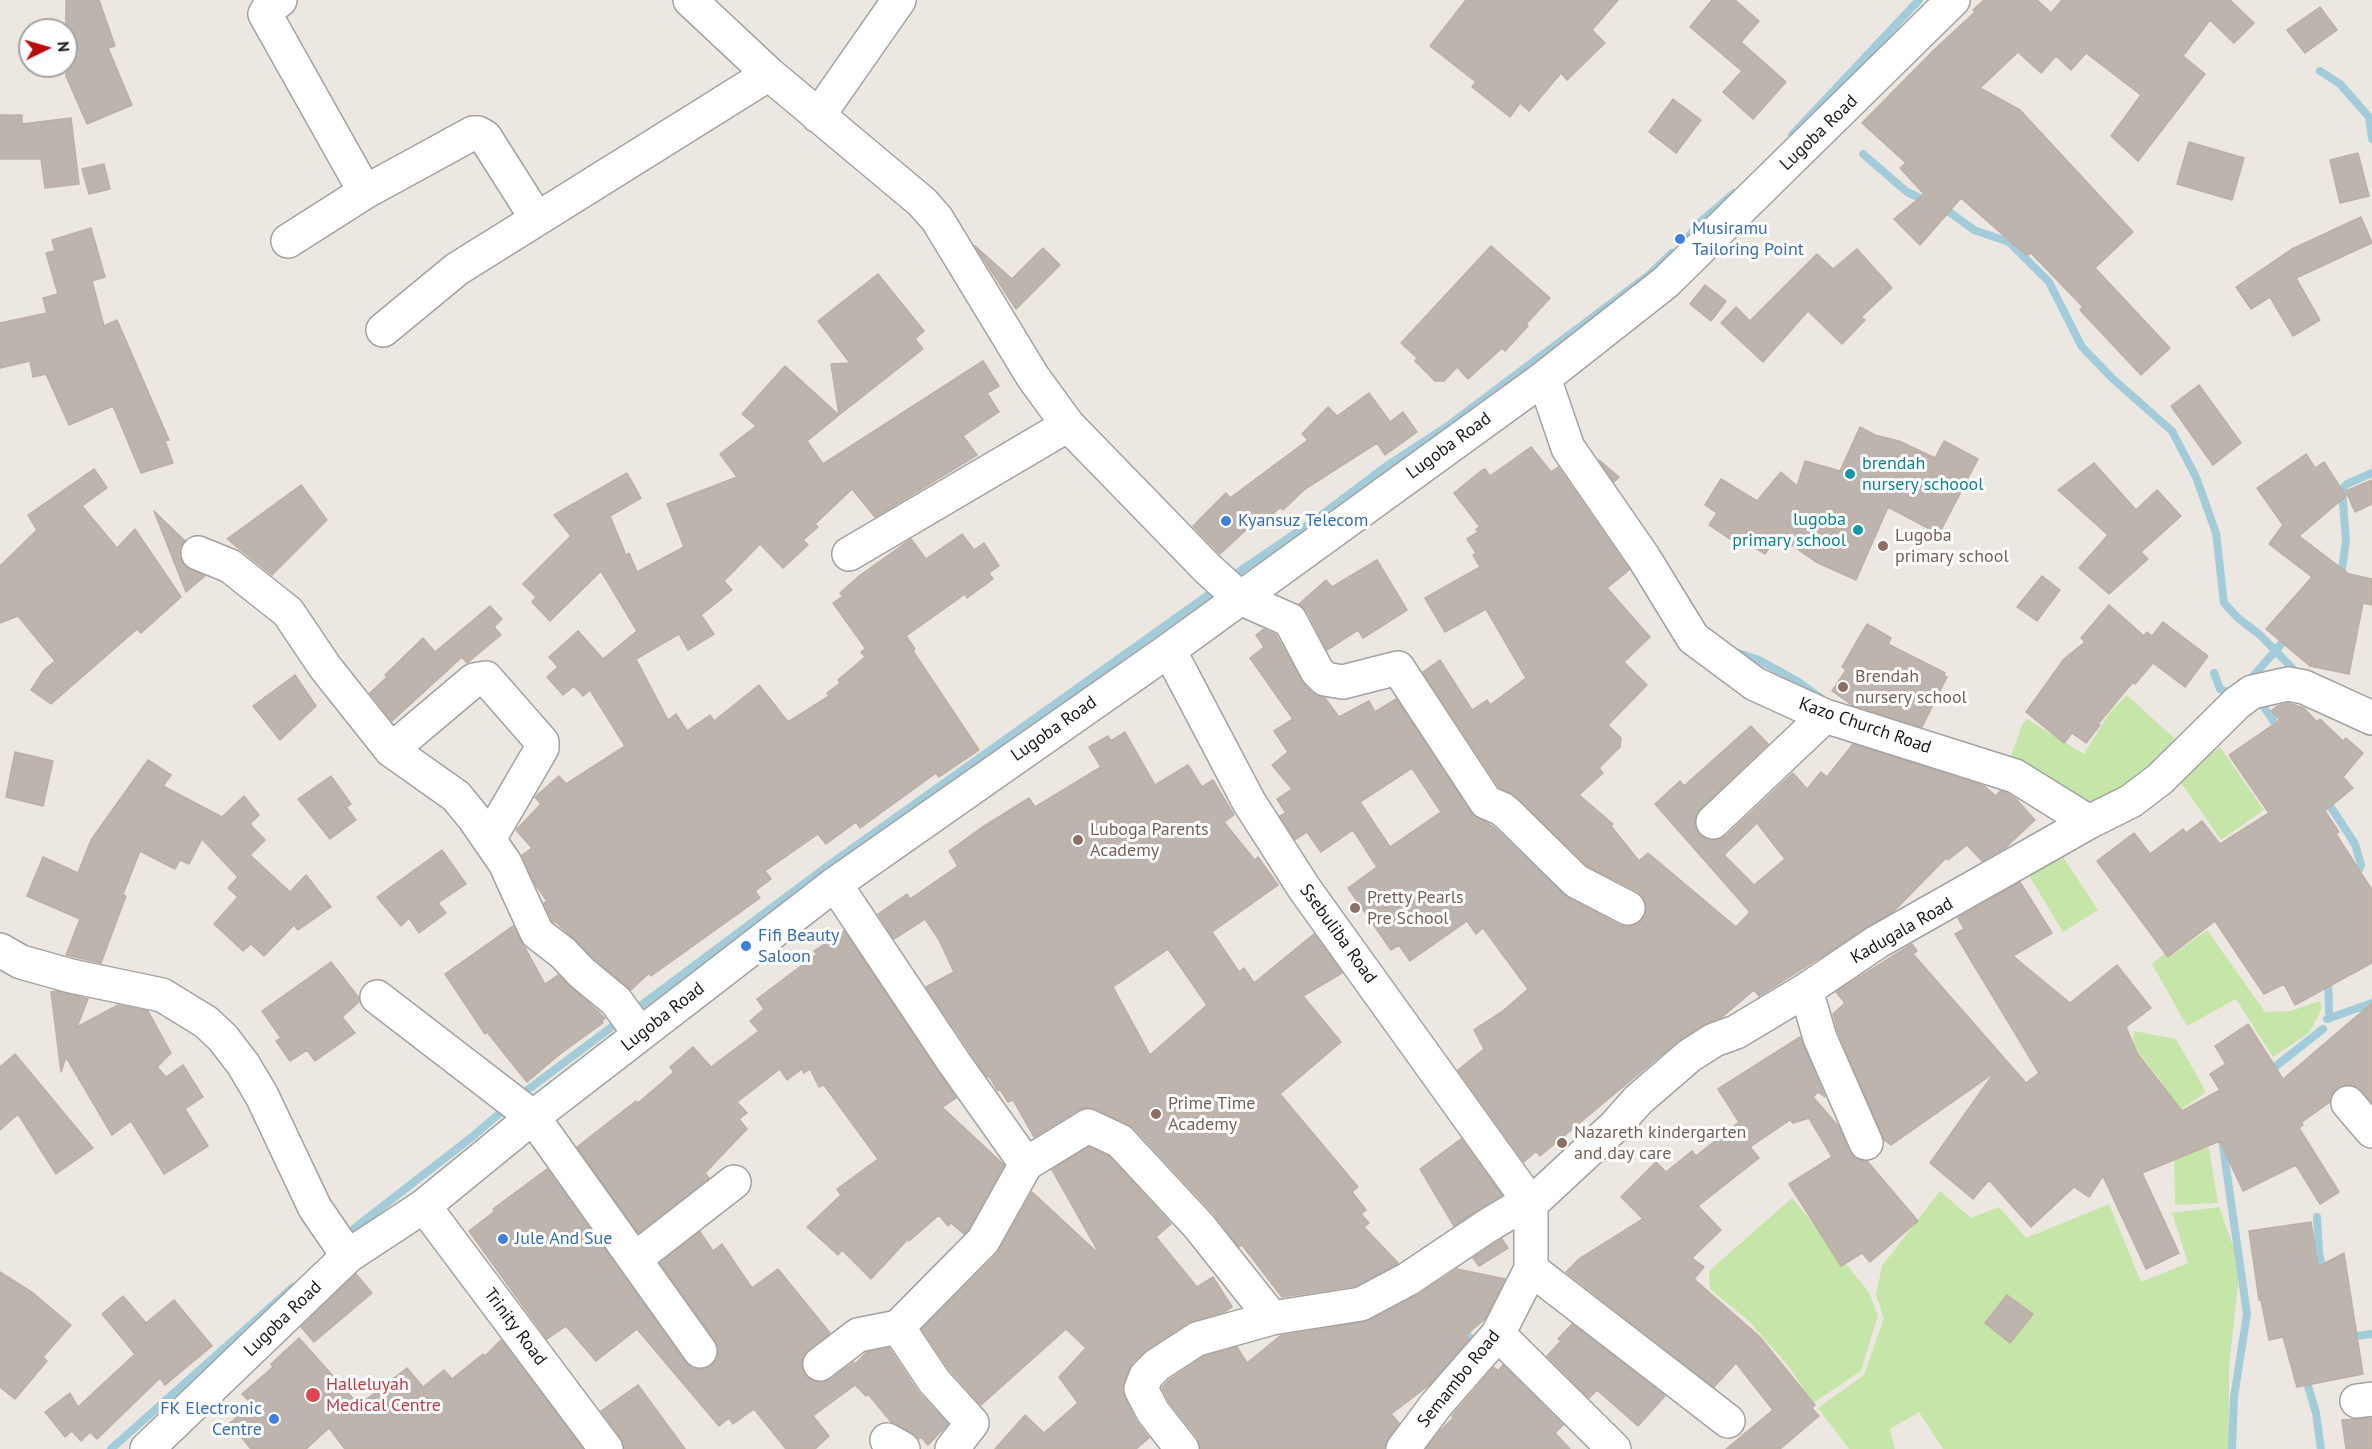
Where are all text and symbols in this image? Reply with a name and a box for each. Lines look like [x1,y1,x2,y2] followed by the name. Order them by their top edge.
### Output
[18,18,78,78] north arrow
[54,40,74,53] text: N
[1776,91,1862,175] street label: Lugoba Road
[1692,218,1804,260] place label: Musiramu Tailoring Point
[1673,232,1687,246] marker: Musiramu Tailoring Point
[1402,408,1496,484] street label: Lugoba Road
[1862,453,1983,496] place label: brendah nursery schoool
[1843,467,1857,481] marker: brendah nursery schoool
[1732,509,1846,552] place label: lugoba primary school
[1238,510,1368,532] place label: Kyansuz Telecom
[1219,514,1233,528] marker: Kyansuz Telecom
[1851,523,1865,537] marker: lugoba primary school
[1895,525,2009,568] place label: Lugoba primary school
[1876,539,1890,553] marker: Lugoba primary school
[1855,666,1967,708] place label: Brendah nursery school
[1836,680,1850,694] marker: Brendah nursery school
[1007,692,1101,766] street label: Lugoba Road
[1796,693,1934,759] street label: Kazo Church Road
[1090,819,1209,862] place label: Luboga Parents Academy
[1071,833,1085,847] marker: Luboga Parents Academy
[1295,880,1381,988] street label: Ssebuliba Road
[1367,887,1464,930] place label: Pretty Pearls Pre School
[1847,893,1957,969] street label: Kadugala Road
[1348,901,1362,915] marker: Pretty Pearls Pre School
[758,925,839,968] place label: Fifi Beauty Saloon
[739,939,753,953] marker: Fifi Beauty Saloon
[617,978,709,1056] street label: Lugoba Road
[1168,1093,1256,1136] place label: Prime Time Academy
[1149,1107,1163,1121] marker: Prime Time Academy
[1574,1122,1746,1164] place label: Nazareth kindergarten and day care
[1555,1136,1569,1150] marker: Nazareth kindergarten and day care
[515,1228,612,1250] place label: Jule And Sue
[496,1232,510,1246] marker: Jule And Sue
[240,1277,326,1361] street label: Lugoba Road
[479,1284,551,1370] street label: Trinity Road
[1413,1326,1505,1432] street label: Semambo Road
[326,1374,441,1416] place label: Halleluyah Medical Centre
[304,1386,322,1404] marker: Halleluyah Medical Centre
[160,1398,262,1440] place label: FK Electronic Centre
[267,1412,281,1426] marker: FK Electronic Centre

